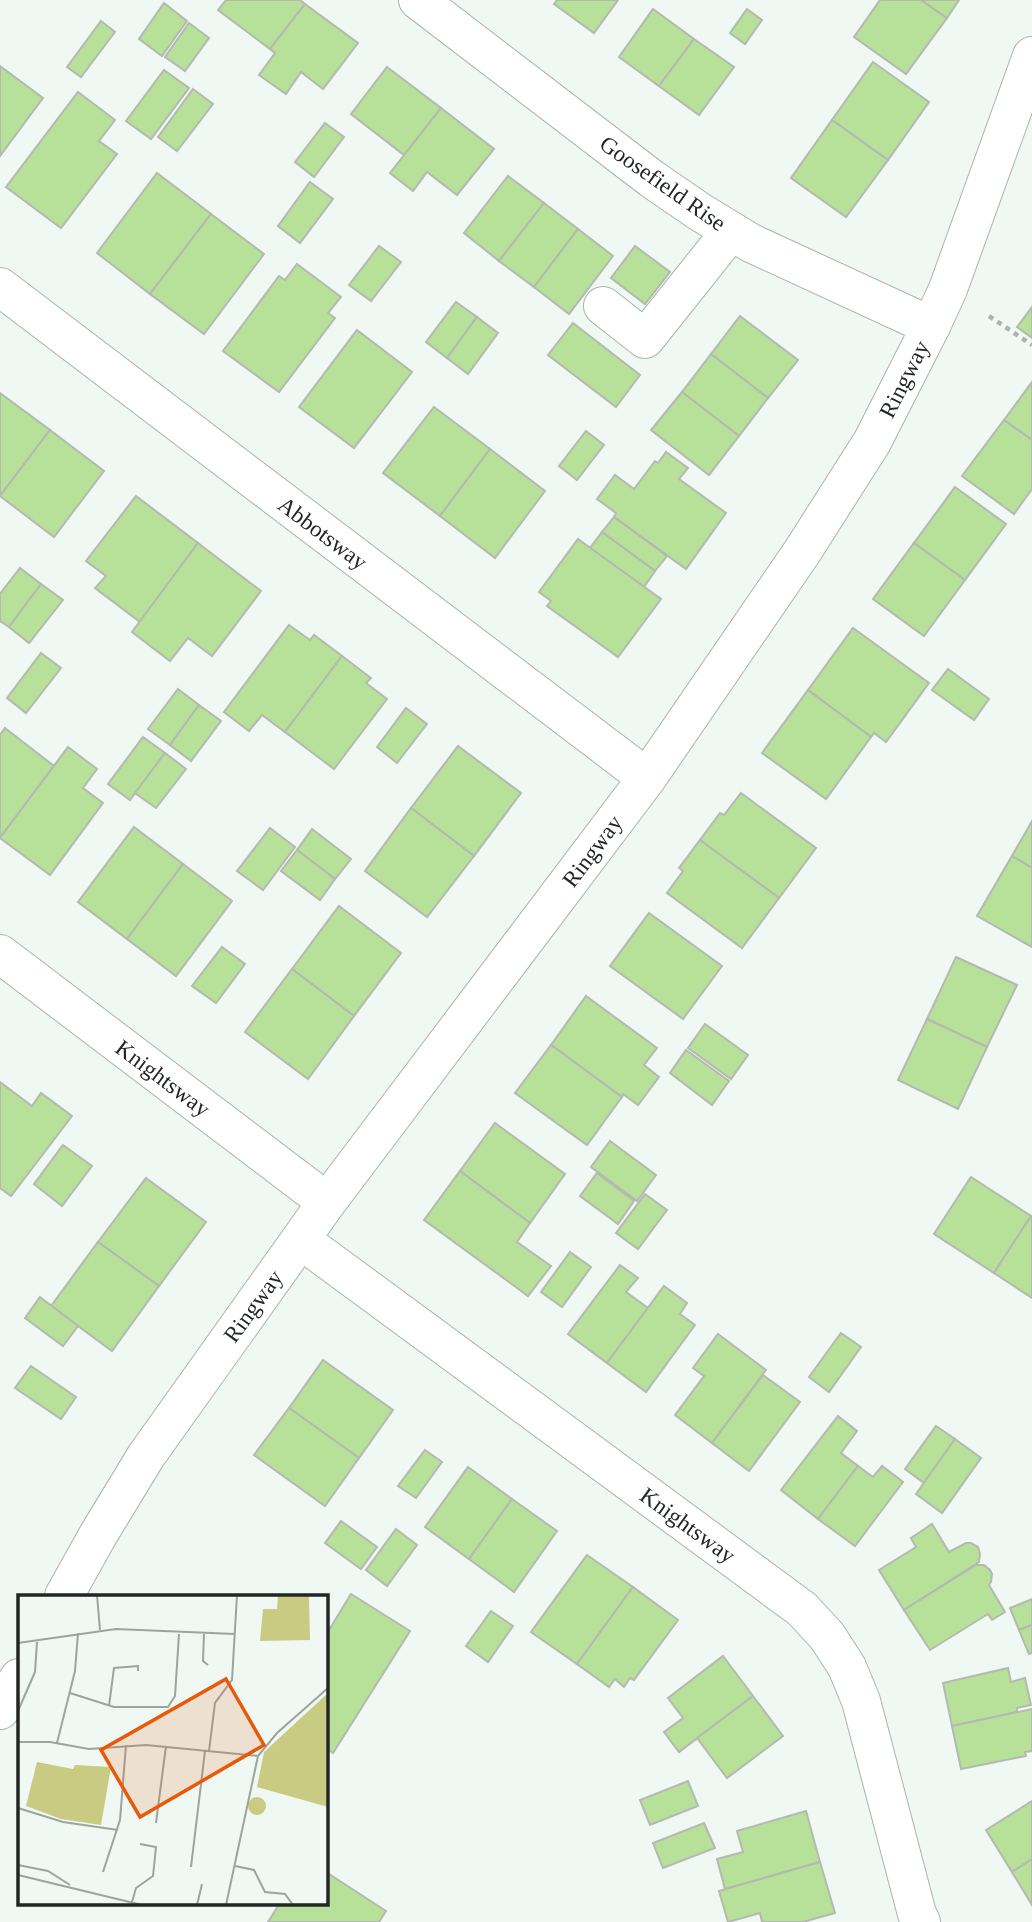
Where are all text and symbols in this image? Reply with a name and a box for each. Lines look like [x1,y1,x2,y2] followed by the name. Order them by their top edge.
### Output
[595,131,730,236] street label: Goosefield Rise
[874,336,935,422] street label: Ringway
[273,492,372,575] street label: Abbotsway
[557,810,628,892] street label: Ringway
[111,1035,215,1122] street label: Knightsway
[219,1265,288,1347] street label: Ringway
[635,1483,740,1568] street label: Knightsway
[18,1595,327,1904] inset map

